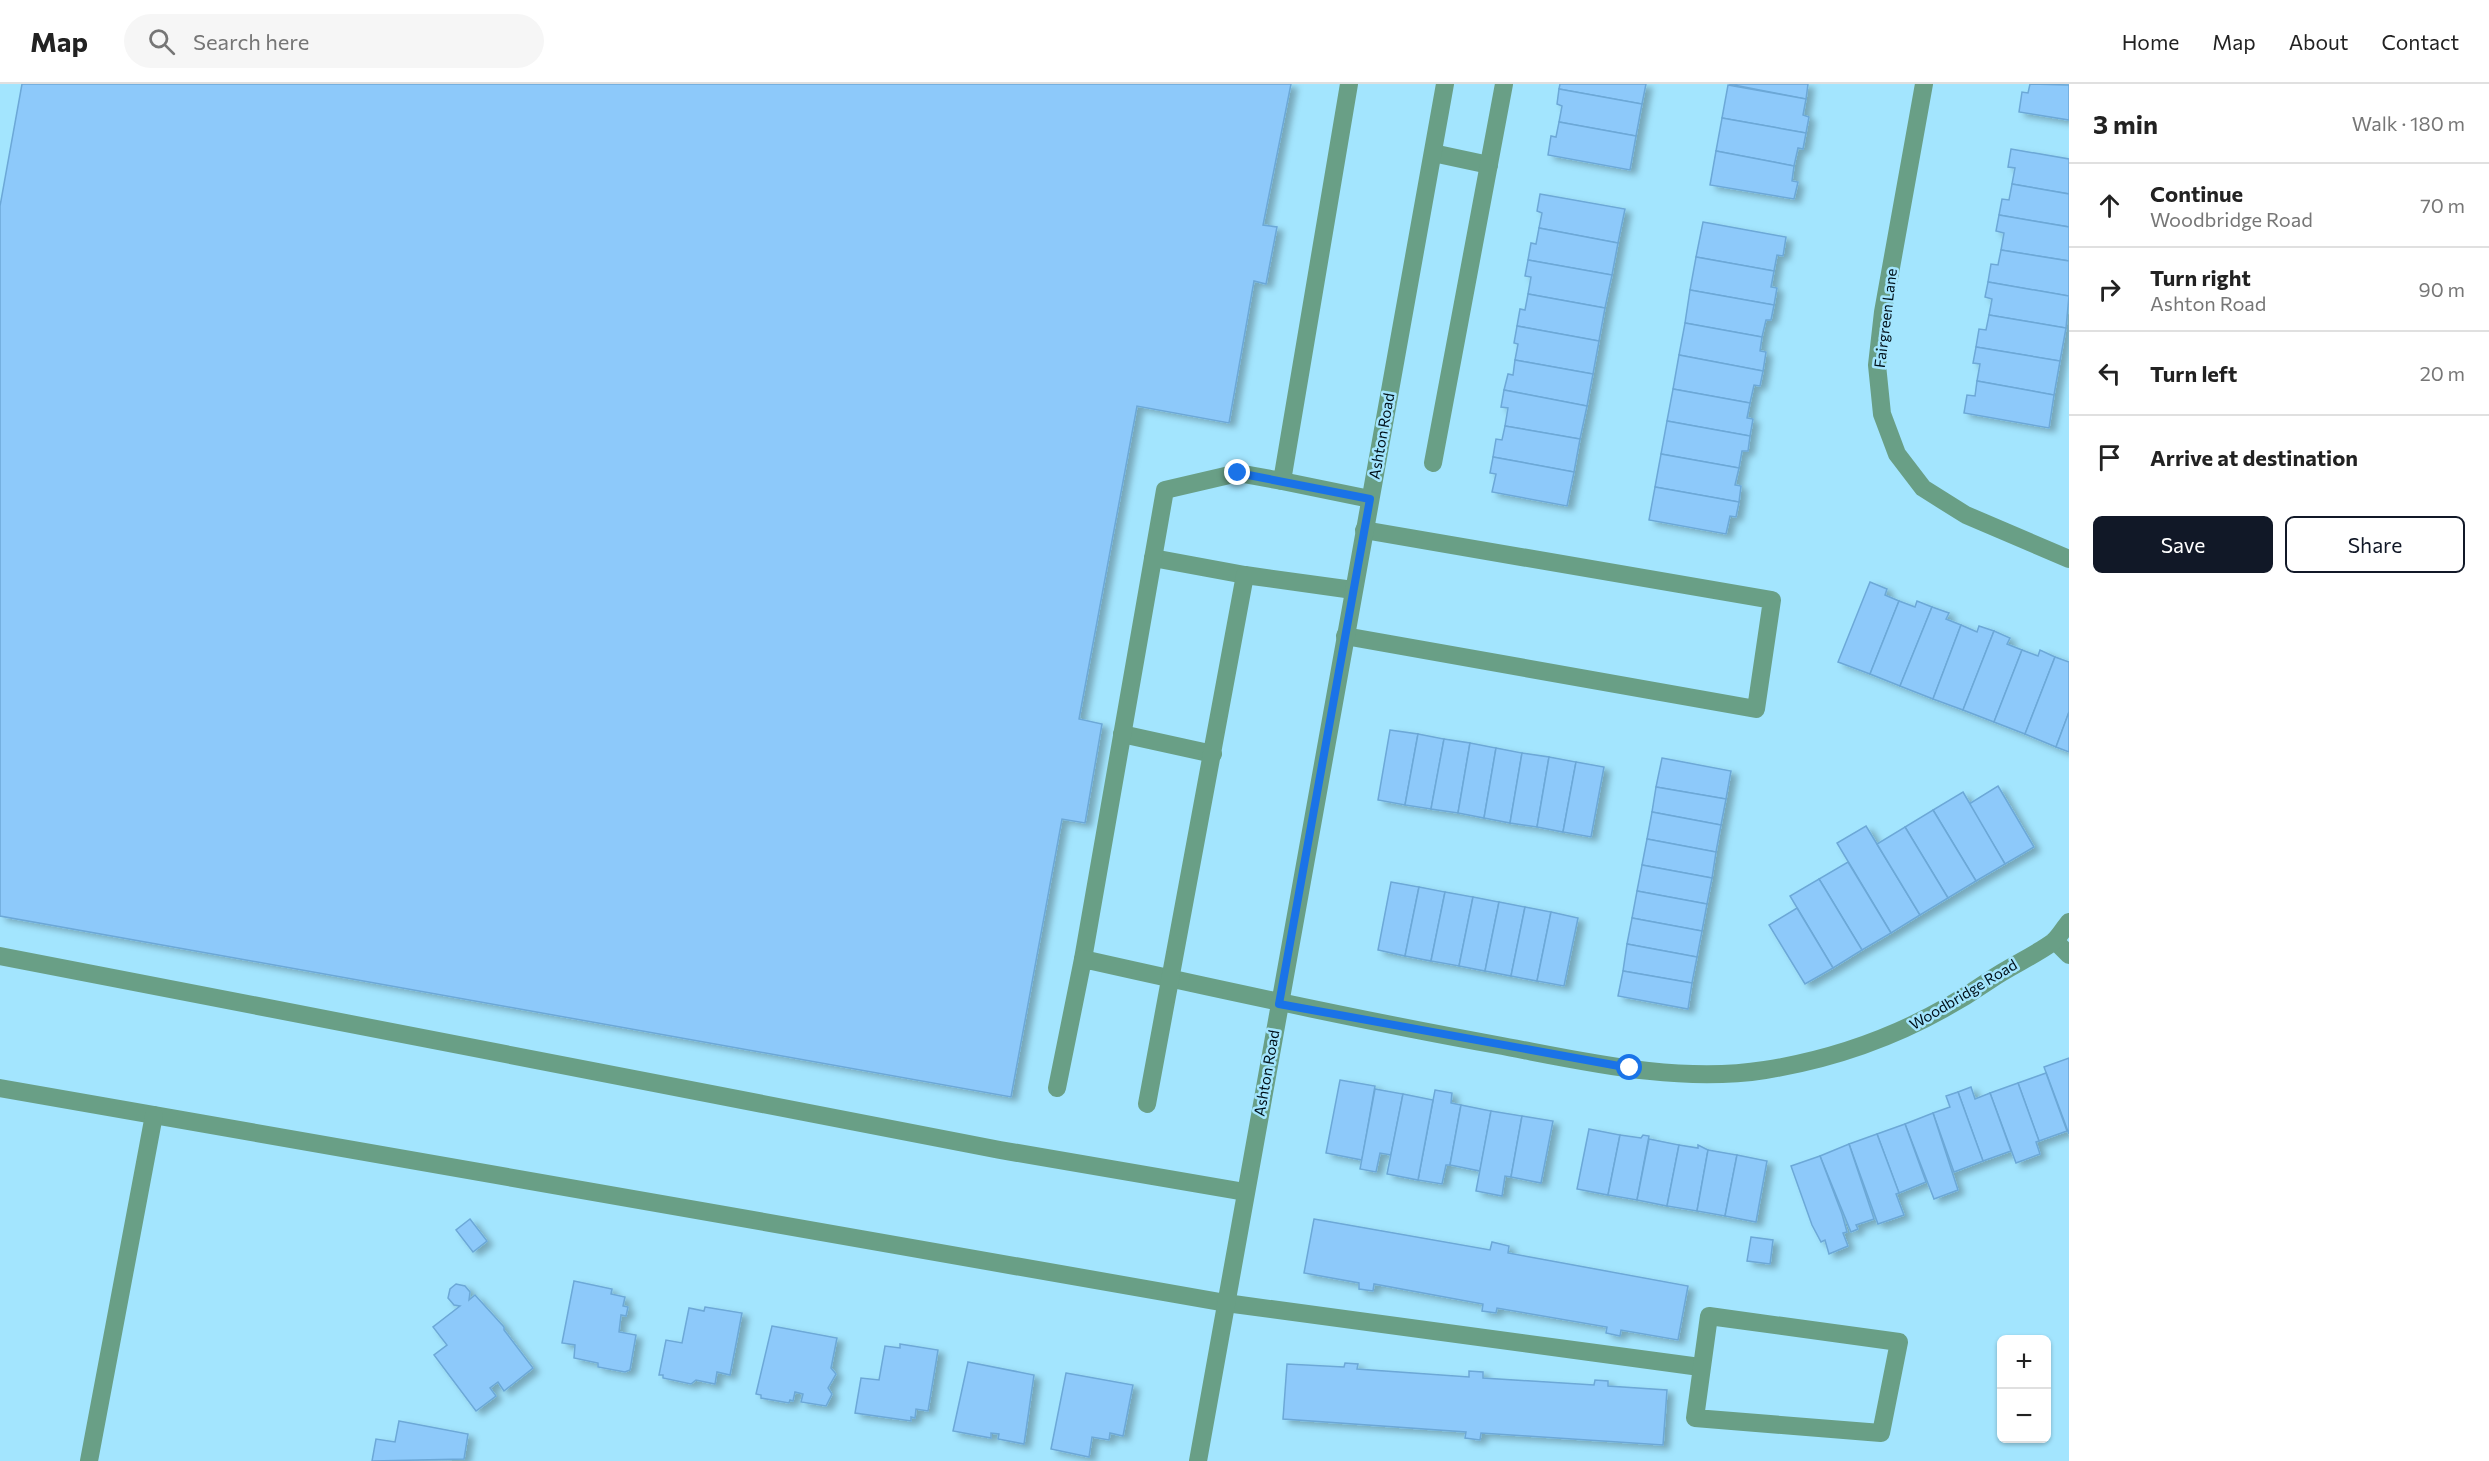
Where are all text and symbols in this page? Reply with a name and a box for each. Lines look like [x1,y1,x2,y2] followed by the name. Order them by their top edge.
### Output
[124,14,544,68] search box
[30,24,88,58] text: Map
[145,25,178,58] icon: search
[193,28,309,55] text: Search here
[2122,29,2179,54] text: Home
[2212,29,2256,54] text: Map
[2289,29,2348,54] text: About
[2381,29,2459,54] text: Contact
[2093,108,2158,139] text: 3 min
[2352,111,2465,135] text: Walk · 180 m
[2150,180,2243,207] text: Continue
[2093,189,2126,222] icon: ahead
[2420,193,2465,217] text: 70 m
[2150,207,2313,231] text: Woodbridge Road
[2150,264,2251,291] text: Turn right
[1870,267,1900,369] street label: Fairgreen Lane
[2093,273,2126,306] icon: right
[2419,277,2465,301] text: 90 m
[2150,291,2266,315] text: Ashton Road
[2093,357,2126,390] icon: left
[2150,360,2237,387] text: Turn left
[2420,361,2465,385] text: 20 m
[1365,391,1397,481] street label: Ashton Road
[2093,441,2126,474] icon: arrive
[2150,444,2358,471] text: Arrive at destination
[1224,459,1250,485] route end
[2093,516,2273,573] button: Save
[2285,516,2465,573] button: Share
[1906,955,2020,1033] street label: Woodbridge Road
[1250,1028,1282,1118] street label: Ashton Road
[1616,1054,1642,1080] route start
[1997,1335,2051,1443] map controls
[1997,1335,2051,1389] button: +
[1997,1389,2051,1443] button: −

